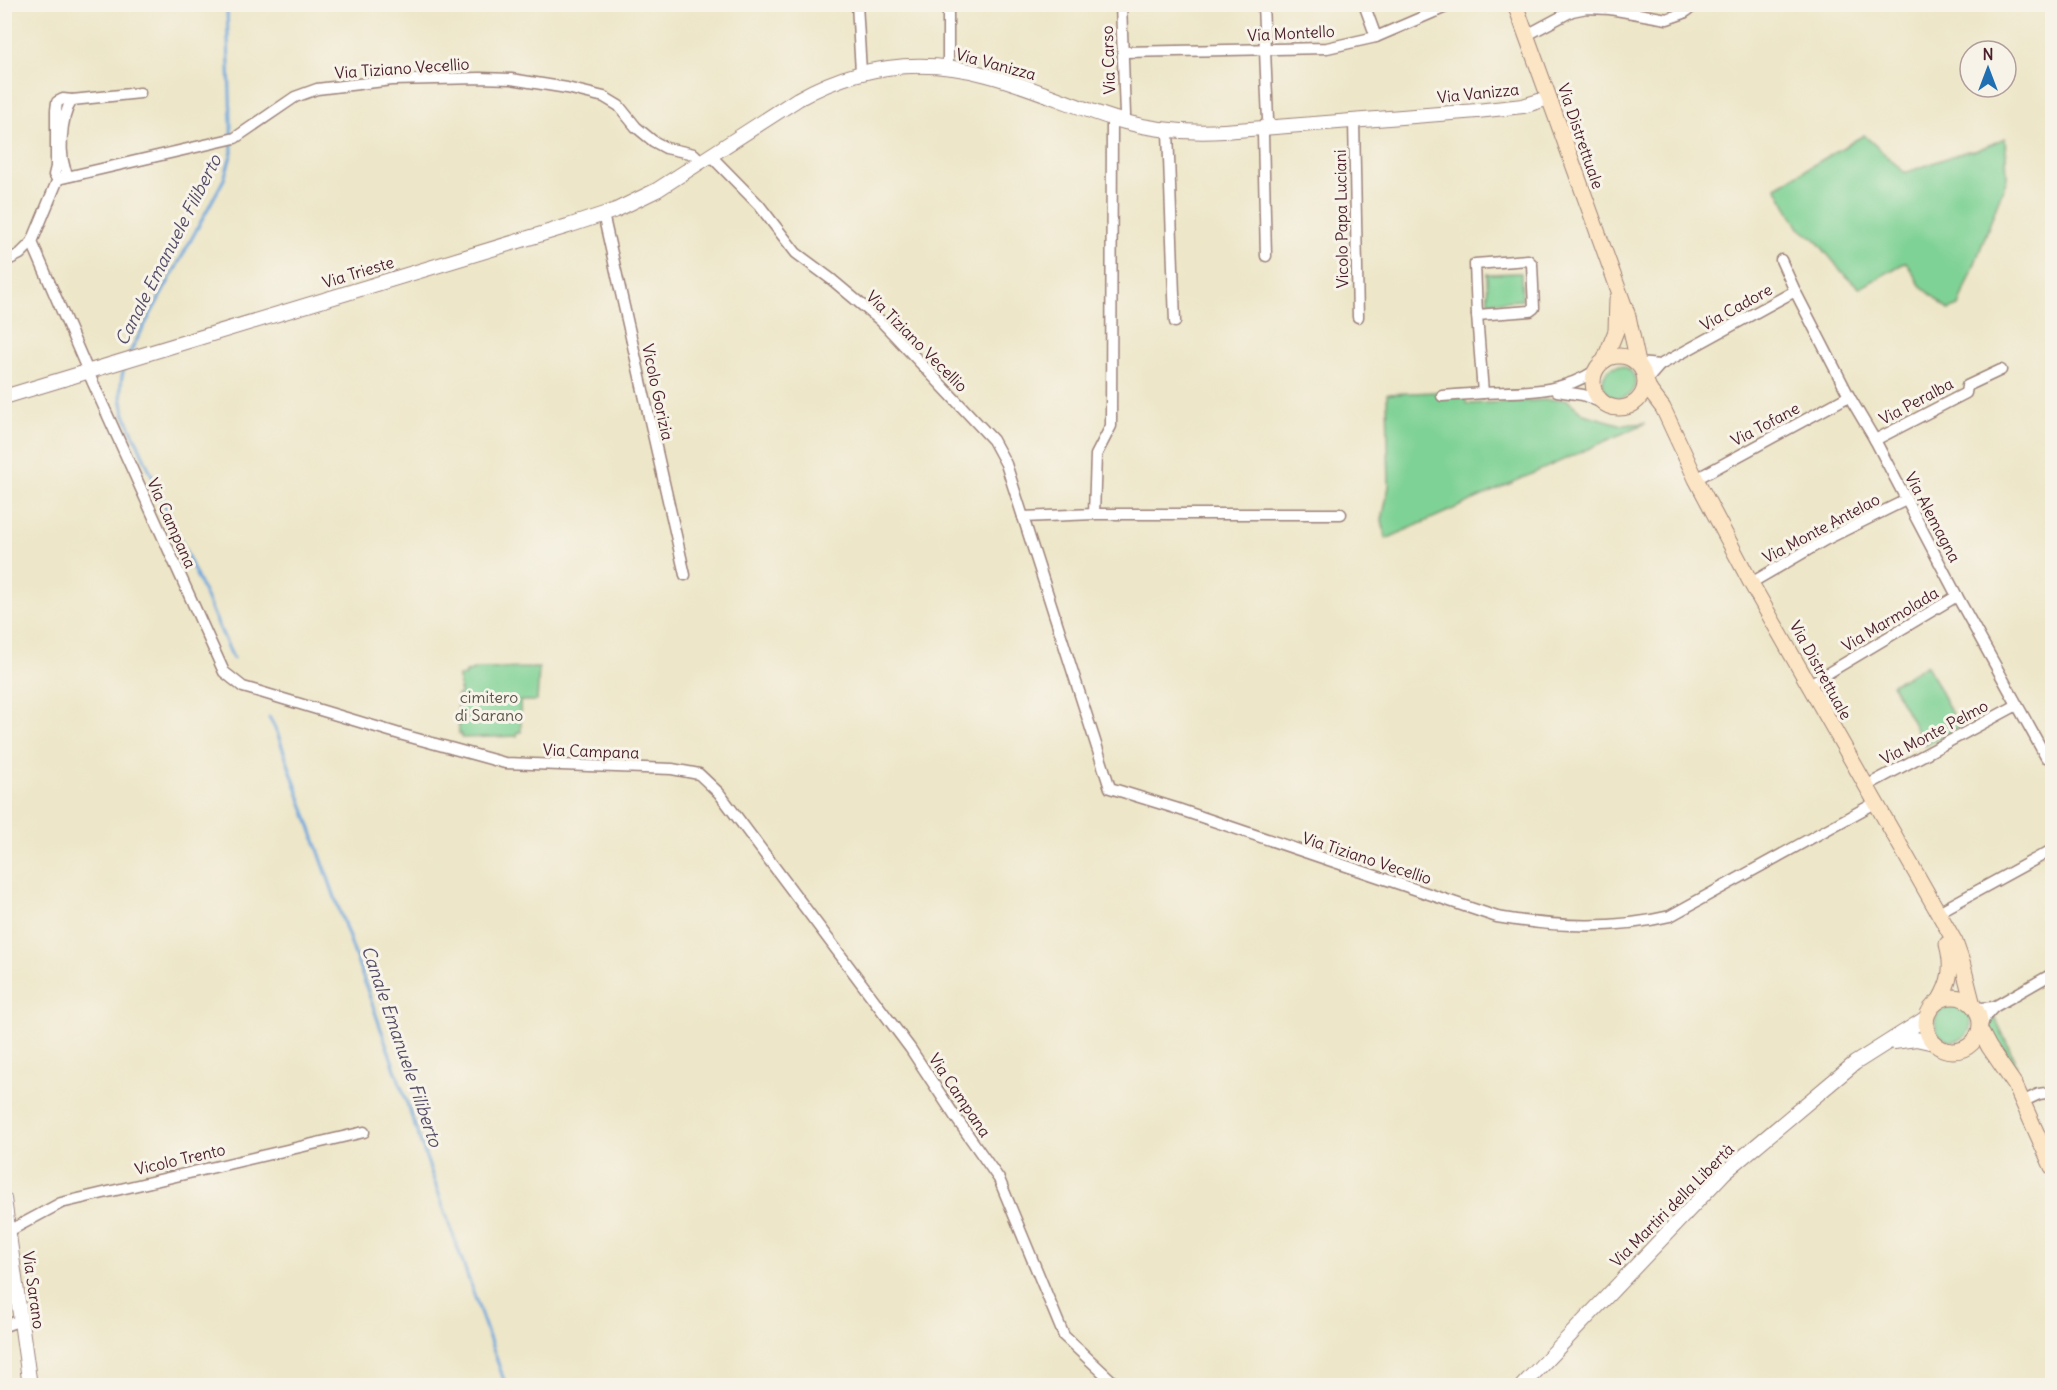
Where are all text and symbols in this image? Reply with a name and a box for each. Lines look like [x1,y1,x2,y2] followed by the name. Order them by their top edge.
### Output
[1247,21,1335,45] street label: Via Montello
[1097,25,1119,95] street label: Via Carso
[1958,39,2018,99] north arrow
[954,44,1038,84] street label: Via Vanizza
[1982,44,1994,64] text: N
[334,53,470,83] street label: Via Tiziano Vecellio
[1436,79,1520,107] street label: Via Vanizza
[1554,81,1608,191] street label: Via Distrettuale
[1330,149,1352,289] street label: Vicolo Papa Luciani
[110,150,227,349] water label: Canale Emanuele Filiberto
[320,252,396,292] street label: Via Trieste
[1697,279,1775,335] street label: Via Cadore
[862,286,972,396] street label: Via Tiziano Vecellio
[638,342,678,442] street label: Vicolo Gorizia
[1875,373,1957,429] street label: Via Peralba
[1727,398,1803,450] street label: Via Tofane
[1901,468,1965,566] street label: Via Alemagna
[143,475,201,571] street label: Via Campana
[1759,489,1883,567] street label: Via Monte Antelao
[1838,582,1942,656] street label: Via Marmolada
[1786,617,1856,723] street label: Via Distrettuale
[455,687,523,725] park label: cimitero di Sarano
[1877,695,1991,769] street label: Via Monte Pelmo
[542,739,640,763] street label: Via Campana
[1300,828,1434,888] street label: Via Tiziano Vecellio
[357,942,448,1150] water label: Canale Emanuele Filiberto
[925,1049,995,1141] street label: Via Campana
[133,1139,227,1179] street label: Vicolo Trento
[1606,1139,1738,1271] street label: Via Martiri della Libertà
[19,1250,49,1330] street label: Via Sarano

